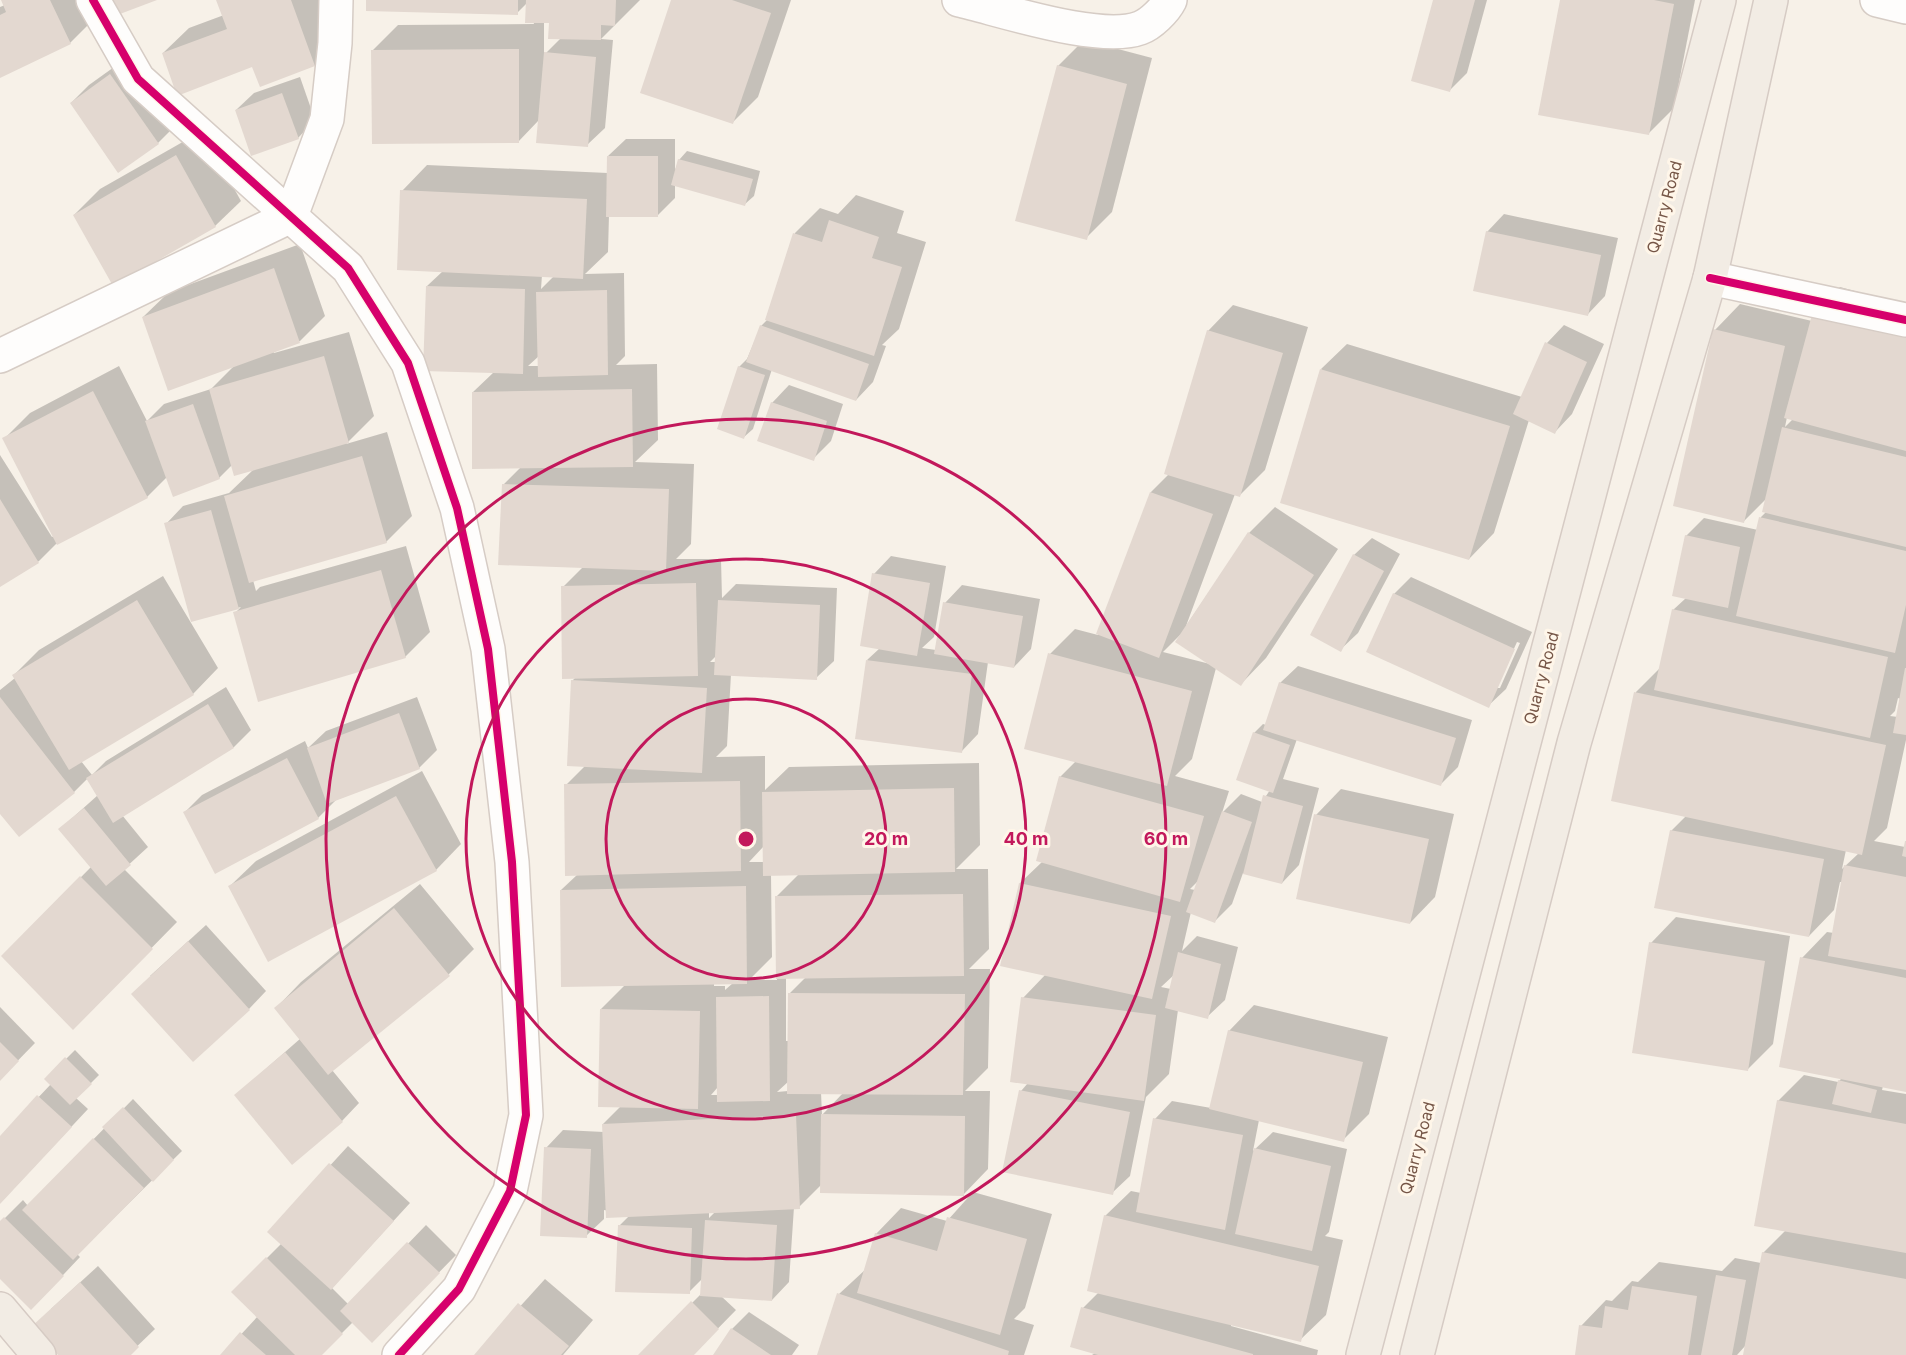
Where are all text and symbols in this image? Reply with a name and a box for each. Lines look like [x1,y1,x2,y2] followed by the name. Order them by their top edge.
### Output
[1642,158,1686,256] street label: Quarry Road
[1519,629,1563,727] street label: Quarry Road
[864,828,908,849] text: 20 m
[1004,828,1049,849] text: 40 m
[1144,828,1188,849] text: 60 m
[736,829,756,849] centre of rings
[1395,1099,1439,1197] street label: Quarry Road

